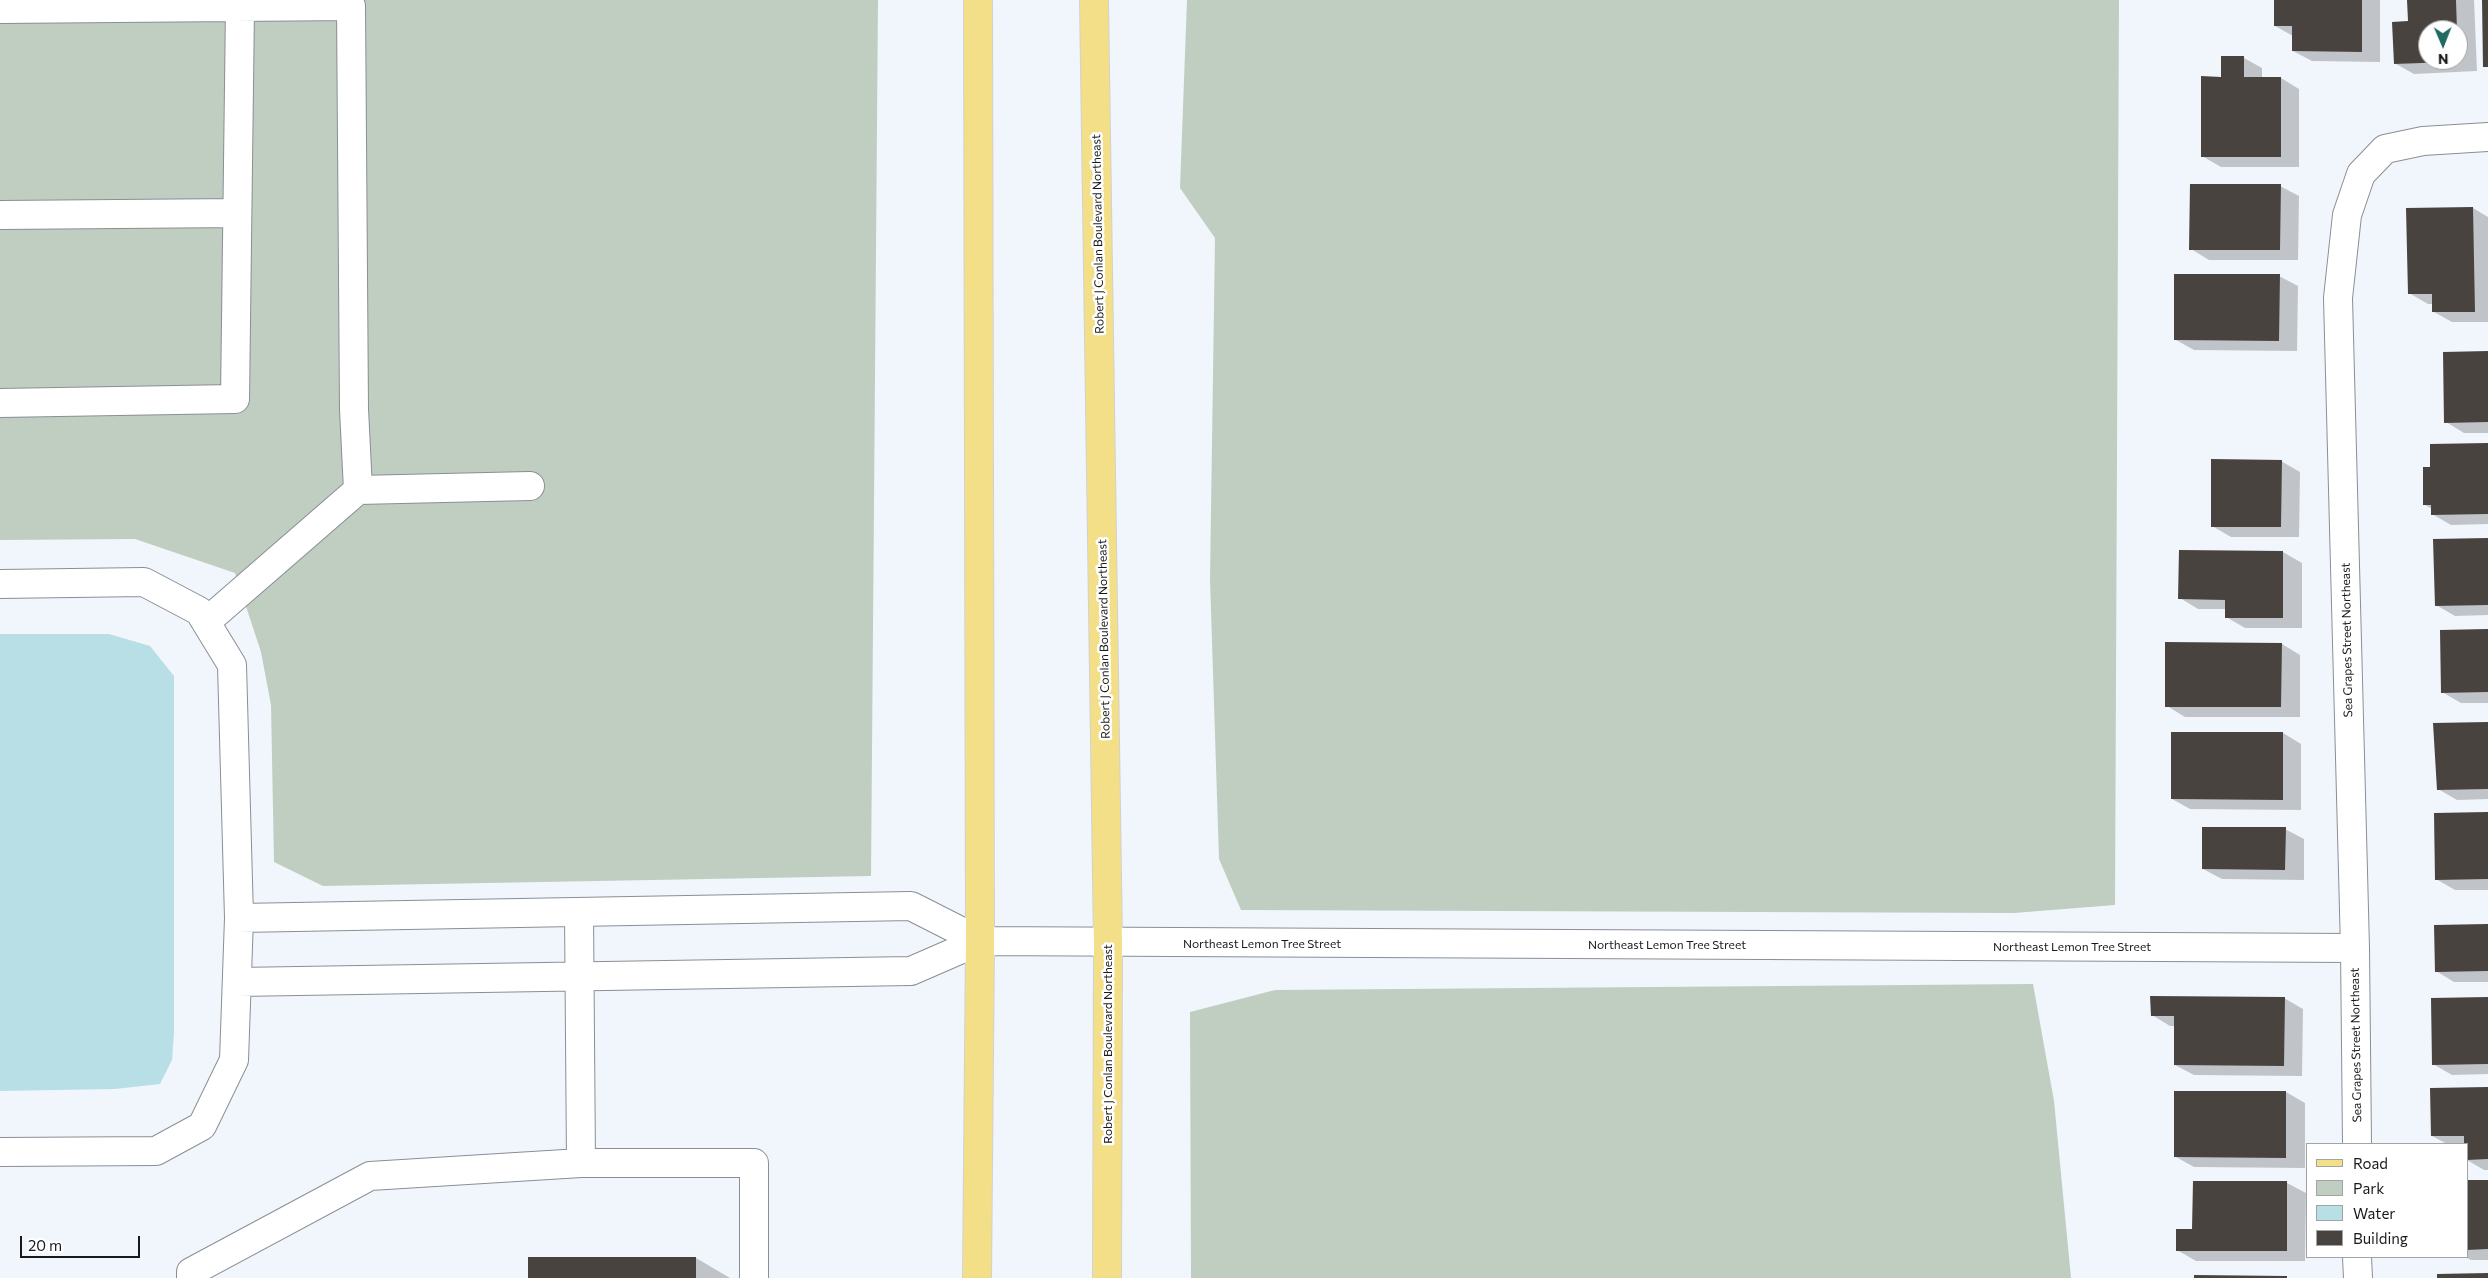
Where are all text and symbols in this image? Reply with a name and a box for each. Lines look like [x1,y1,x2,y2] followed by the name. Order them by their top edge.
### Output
[2418,20,2468,70] north arrow
[2438,51,2449,68] text: N
[1089,134,1107,334] street label: Robert J Conlan Boulevard Northeast
[1095,539,1113,739] street label: Robert J Conlan Boulevard Northeast
[2338,562,2356,718] street label: Sea Grapes Street Northeast
[1183,937,1341,951] street label: Northeast Lemon Tree Street
[1588,938,1746,952] street label: Northeast Lemon Tree Street
[1993,940,2151,954] street label: Northeast Lemon Tree Street
[1101,944,1115,1144] street label: Robert J Conlan Boulevard Northeast
[2347,967,2365,1123] street label: Sea Grapes Street Northeast
[2306,1143,2468,1258] legend
[2353,1154,2388,1172] text: Road
[2353,1179,2384,1197] text: Park
[2353,1204,2395,1222] text: Water
[22,1226,142,1258] scale bar
[2353,1229,2408,1247] text: Building
[28,1236,62,1254] text: 20 m

